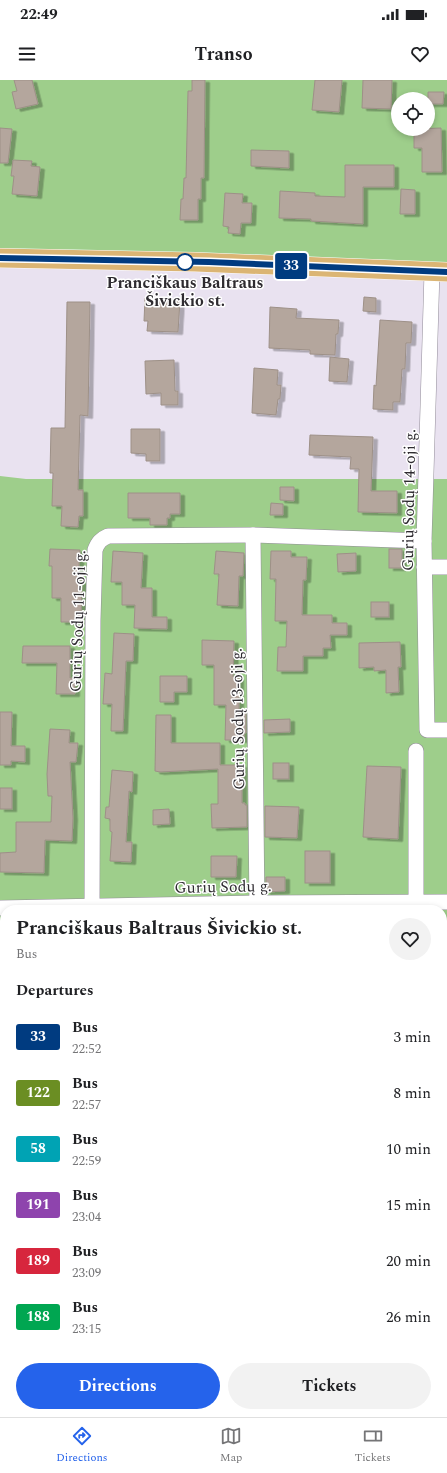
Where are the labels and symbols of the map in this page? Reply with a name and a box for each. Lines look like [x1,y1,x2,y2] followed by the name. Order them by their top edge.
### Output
[176,253,194,271] marker: Pranciškaus Baltraus Šivickio st.
[273,253,309,279] line badge: 33
[107,271,263,313] place label: Pranciškaus Baltraus Šivickio st.
[396,429,422,571] street label: Gurių Sodų 14-oji g.
[64,550,92,692] street label: Gurių Sodų 11-oji g.
[225,648,251,790] street label: Gurių Sodų 13-oji g.
[174,874,272,900] street label: Gurių Sodų g.

